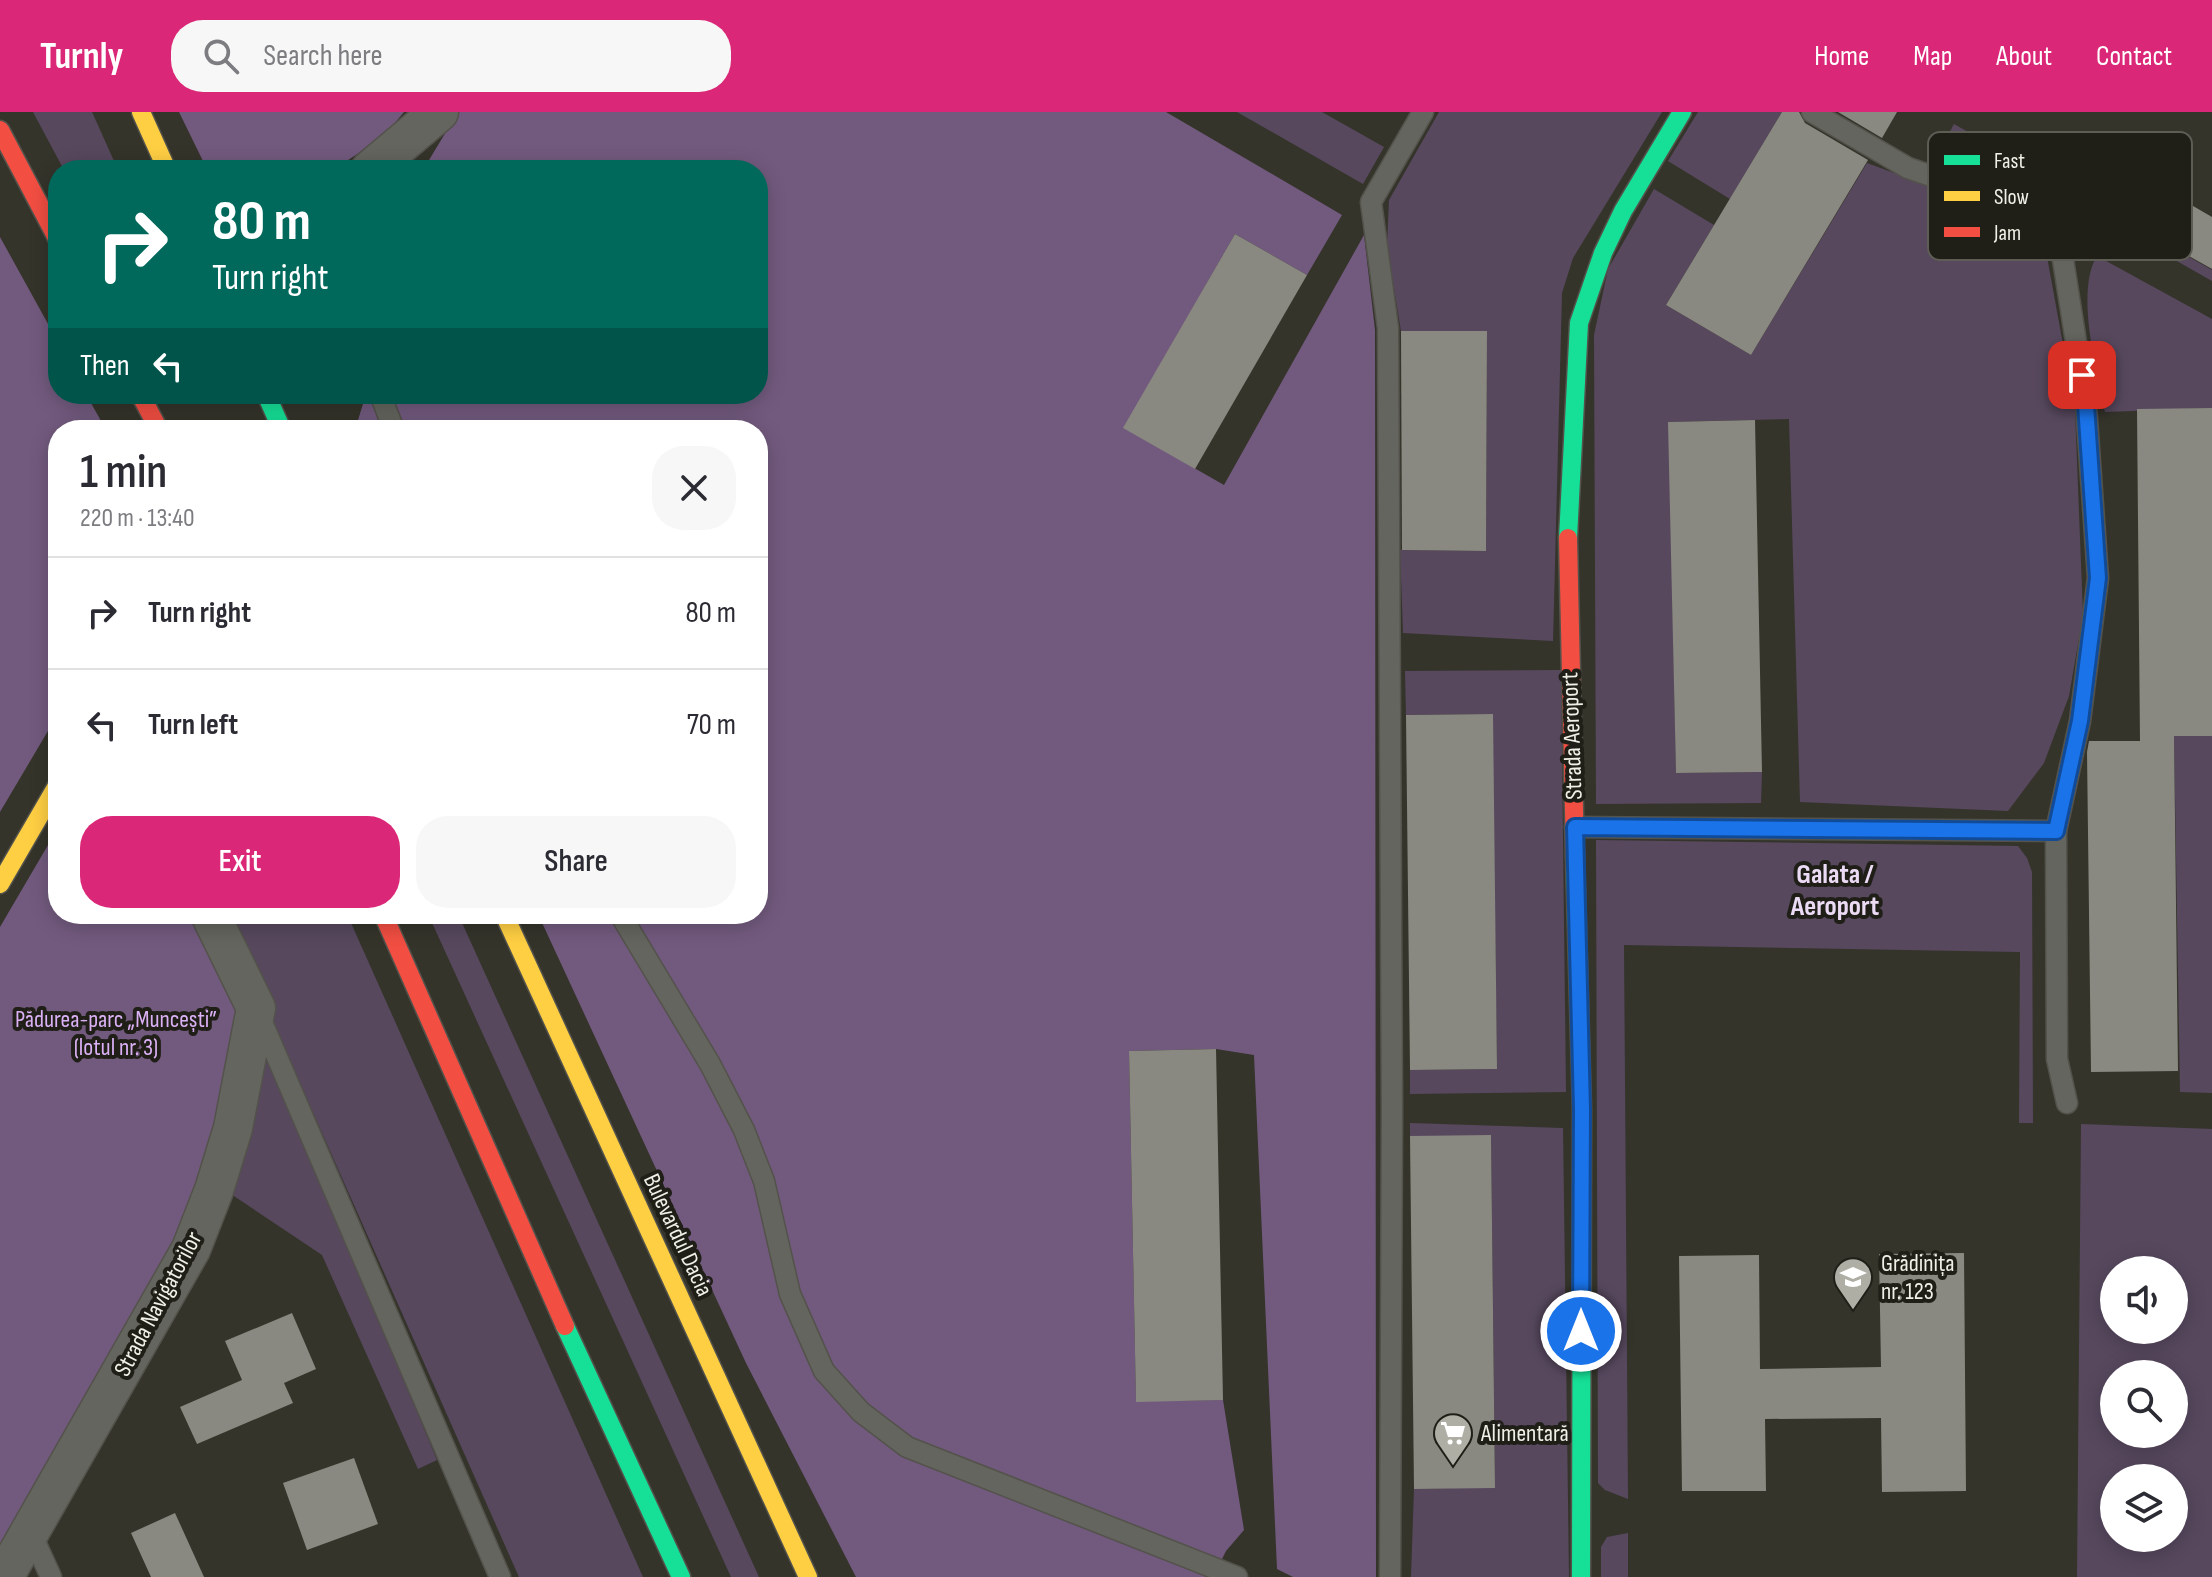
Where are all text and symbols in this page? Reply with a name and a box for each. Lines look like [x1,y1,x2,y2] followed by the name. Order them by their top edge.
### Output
[171,20,731,92] search box
[40,34,123,79] text: Turnly
[199,34,243,78] icon: search
[263,38,383,74] text: Search here
[1814,40,1869,73] text: Home
[1913,40,1952,73] text: Map
[1996,40,2052,73] text: About
[2096,40,2172,73] text: Contact
[1928,132,2192,260] legend
[1994,148,2025,175] text: Fast
[1994,184,2029,211] text: Slow
[212,189,311,256] text: 80 m
[80,192,184,296] icon: right
[1993,220,2021,247] text: Jam
[212,257,329,300] text: Turn right
[2048,341,2116,409] pin
[146,344,190,388] icon: left
[80,348,130,384] text: Then
[2060,353,2104,397] icon: arrive
[80,444,167,501] text: 1 min
[652,446,736,530] button: close
[80,503,195,534] text: 220 m · 13:40
[80,591,124,635] icon: right
[148,595,251,631] text: Turn right
[685,595,736,631] text: 80 m
[1555,672,1589,800] street label: Strada Aeroport
[80,703,124,747] icon: left
[148,707,238,743] text: Turn left
[687,707,736,743] text: 70 m
[80,816,400,908] button: Exit
[416,816,736,908] button: Share
[1790,858,1879,923] district label: Galata / Aeroport
[15,1005,217,1062] park label: Pădurea-parc „Muncești” (lotul nr. 3)
[637,1169,719,1301] street label: Bulevardul Dacia
[108,1227,208,1381] street label: Strada Navigatorilor
[1881,1249,1954,1306] place label: Grădinița nr. 123
[1832,1256,1874,1311] school or university icon: Grădinița nr. 123
[2100,1256,2188,1552] map controls
[2100,1256,2188,1344] button: sound
[1539,1289,1623,1373] position arrow
[2100,1360,2188,1448] button: search
[1432,1412,1474,1467] supermarket icon: Alimentară
[1480,1419,1569,1448] place label: Alimentară
[2100,1464,2188,1552] button: layers

